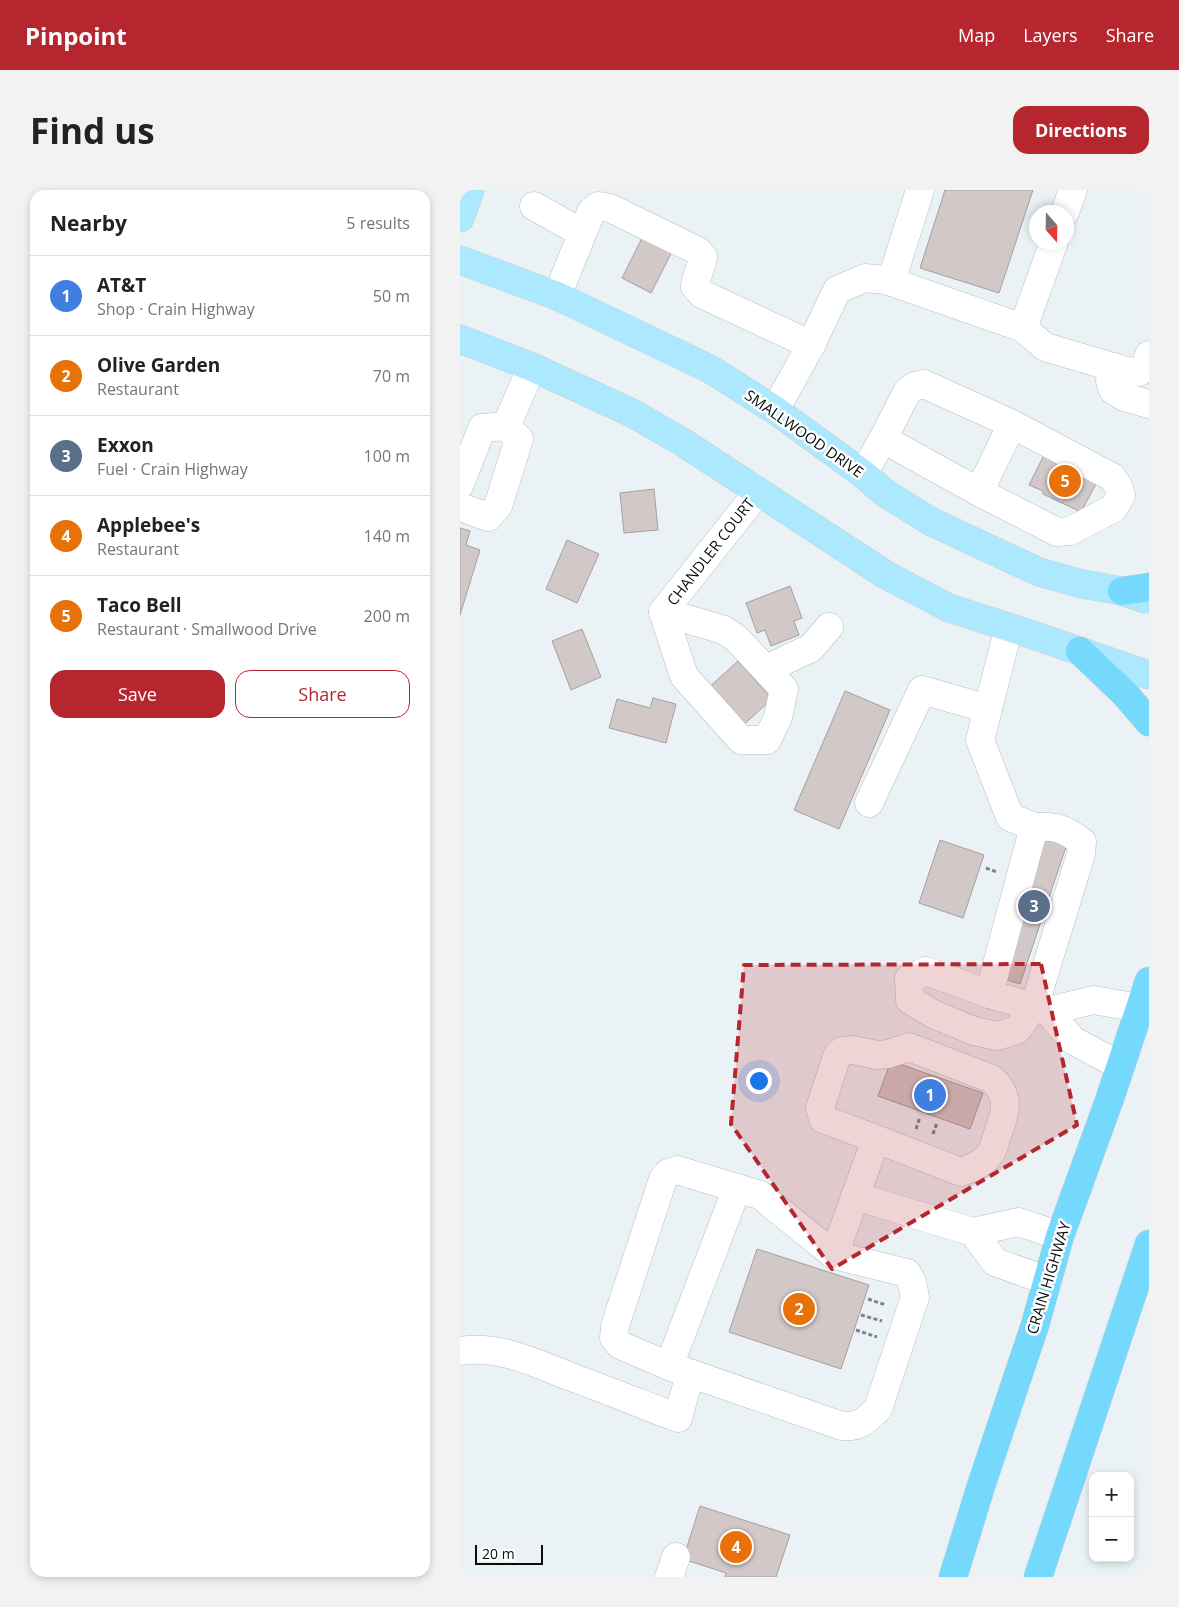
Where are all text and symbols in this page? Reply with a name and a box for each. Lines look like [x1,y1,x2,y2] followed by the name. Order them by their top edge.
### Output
[25,19,127,52] text: Pinpoint
[958,23,995,47] text: Map
[1023,23,1078,47] text: Layers
[1106,23,1154,47] text: Share
[1013,106,1149,154] button: Directions
[30,107,155,154] text: Find us
[1029,205,1074,250] north arrow
[50,209,127,237] text: Nearby
[346,212,410,234] text: 5 results
[97,272,146,298] text: AT&T
[61,285,71,307] text: 1
[373,285,410,307] text: 50 m
[97,298,255,320] text: Shop · Crain Highway
[97,352,220,378] text: Olive Garden
[61,365,71,387] text: 2
[373,365,410,387] text: 70 m
[97,378,179,400] text: Restaurant
[741,385,868,482] street label: SMALLWOOD DRIVE
[97,432,154,458] text: Exxon
[61,445,71,467] text: 3
[364,445,410,467] text: 100 m
[97,458,248,480] text: Fuel · Crain Highway
[1049,462,1081,500] pin: 5
[662,493,759,609] street label: CHANDLER COURT
[97,512,200,538] text: Applebee's
[61,525,71,547] text: 4
[364,525,410,547] text: 140 m
[97,538,179,560] text: Restaurant
[97,592,182,618] text: Taco Bell
[61,605,71,627] text: 5
[364,605,410,627] text: 200 m
[97,618,317,640] text: Restaurant · Smallwood Drive
[50,670,225,718] button: Save
[235,670,410,718] button: Share
[1018,887,1050,925] pin: 3
[746,1068,772,1094] your location
[914,1076,946,1114] pin: 1
[1021,1218,1075,1336] street label: CRAIN HIGHWAY
[783,1290,815,1328] pin: 2
[1089,1472,1134,1562] map controls
[1089,1472,1134,1517] button: +
[1089,1517,1134,1562] button: −
[720,1528,752,1566] pin: 4
[475,1542,542,1565] scale bar
[482,1544,515,1563] text: 20 m

